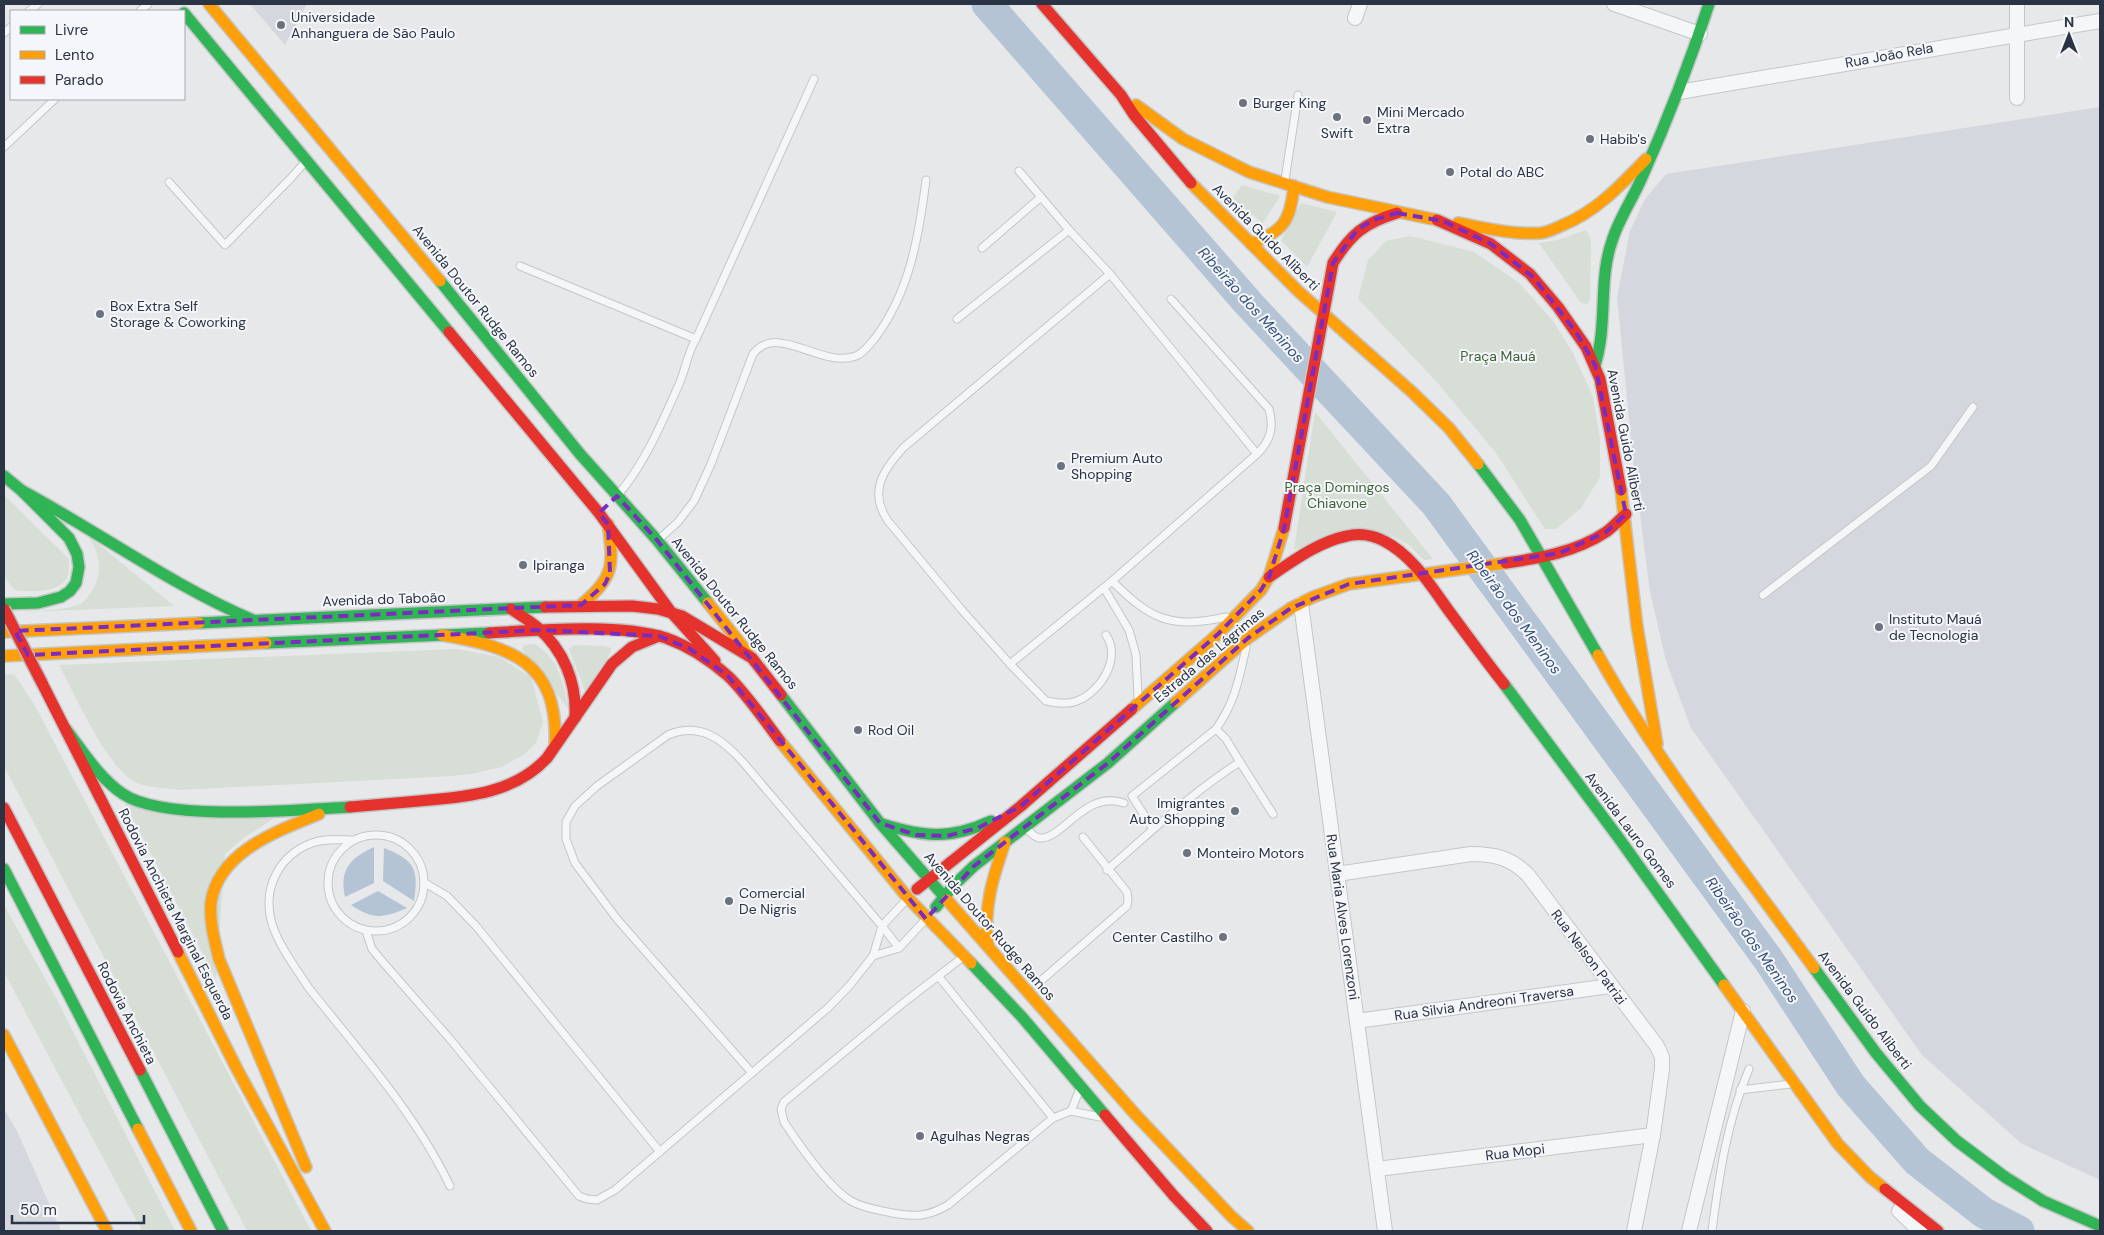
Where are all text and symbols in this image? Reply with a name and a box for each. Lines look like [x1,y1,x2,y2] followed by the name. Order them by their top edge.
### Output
[291,8,455,42] place label: Universidade Anhanguera de São Paulo
[10,10,185,100] legend
[2044,10,2094,60] north arrow
[2064,13,2074,31] text: N
[275,19,287,31] marker: Universidade Anhanguera de São Paulo
[55,20,88,40] text: Livre
[1843,38,1935,72] street label: Rua João Rela
[55,45,94,65] text: Lento
[55,70,104,90] text: Parado
[1253,94,1326,112] place label: Burger King
[1237,97,1249,109] marker: Burger King
[1377,103,1465,137] place label: Mini Mercado Extra
[1331,111,1343,123] marker: Swift
[1361,114,1373,126] marker: Mini Mercado Extra
[1321,124,1353,142] place label: Swift
[1600,130,1647,148] place label: Habib's
[1584,133,1596,145] marker: Habib's
[1460,163,1544,181] place label: Potal do ABC
[1444,166,1456,178] marker: Potal do ABC
[1209,180,1323,294] street label: Avenida Guido Aliberti
[409,221,543,381] street label: Avenida Doutor Rudge Ramos
[1193,243,1309,367] water label: Ribeirão dos Meninos
[110,297,246,331] place label: Box Extra Self Storage & Coworking
[94,308,106,320] marker: Box Extra Self Storage & Coworking
[1460,347,1536,365] park label: Praça Mauá
[1603,367,1649,513] street label: Avenida Guido Aliberti
[1071,449,1163,483] place label: Premium Auto Shopping
[1055,460,1067,472] marker: Premium Auto Shopping
[1285,478,1389,512] park label: Praça Domingos Chiavone
[668,533,802,693] street label: Avenida Doutor Rudge Ramos
[1462,546,1566,678] water label: Ribeirão dos Meninos
[533,556,585,574] place label: Ipiranga
[517,559,529,571] marker: Ipiranga
[322,588,446,610] street label: Avenida do Taboão
[1150,604,1268,706] street label: Estrada das Lágrimas
[1889,610,1982,644] place label: Instituto Mauá de Tecnologia
[1873,621,1885,633] marker: Instituto Mauá de Tecnologia
[868,721,914,739] place label: Rod Oil
[852,724,864,736] marker: Rod Oil
[1581,768,1681,892] street label: Avenida Lauro Gomes
[1129,794,1225,828] place label: Imigrantes Auto Shopping
[115,805,237,1023] street label: Rodovia Anchieta Marginal Esquerda
[1229,805,1241,817] marker: Imigrantes Auto Shopping
[1322,833,1364,1001] street label: Rua Maria Alves Lorenzoni
[1197,844,1304,862] place label: Monteiro Motors
[1181,847,1193,859] marker: Monteiro Motors
[920,848,1060,1004] street label: Avenida Doutor Rudge Ramos
[1701,873,1803,1007] water label: Ribeirão dos Meninos
[739,884,805,918] place label: Comercial De Nigris
[723,895,735,907] marker: Comercial De Nigris
[1547,906,1631,1008] street label: Rua Nelson Patrizi
[1112,928,1213,946] place label: Center Castilho
[1217,931,1229,943] marker: Center Castilho
[1814,947,1916,1073] street label: Avenida Guido Aliberti
[94,959,160,1067] street label: Rodovia Anchieta
[1393,981,1575,1025] street label: Rua Silvia Andreoni Traversa
[930,1127,1030,1145] place label: Agulhas Negras
[914,1130,926,1142] marker: Agulhas Negras
[1484,1139,1546,1165] street label: Rua Mopi
[12,1192,145,1224] scale bar
[20,1200,57,1220] text: 50 m

